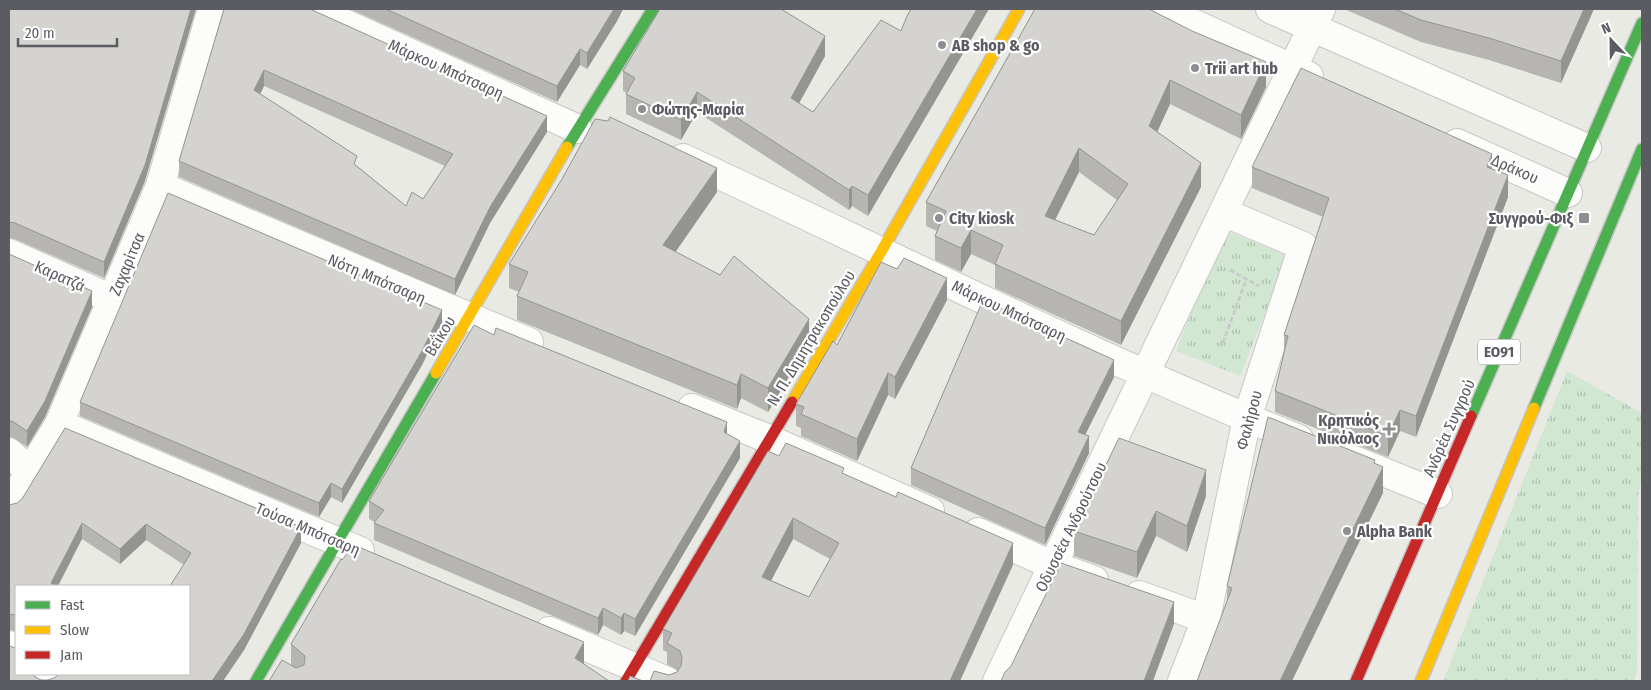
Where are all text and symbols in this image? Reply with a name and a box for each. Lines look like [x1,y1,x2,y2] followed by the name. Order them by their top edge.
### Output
[18,15,116,47] scale bar
[1586,15,1636,65] north arrow
[1599,19,1613,38] text: N
[25,24,55,42] text: 20 m
[385,35,507,103] street label: Μάρκου Μπότσαρη
[951,36,1040,55] place label: AB shop & go
[936,39,948,51] marker: AB shop & go
[1205,59,1278,78] place label: Trii art hub
[1189,62,1201,74] marker: Trii art hub
[652,100,745,119] place label: Φώτης-Μαρία
[636,103,648,115] marker: Φώτης-Μαρία
[1488,150,1542,188] street label: Δράκου
[949,209,1015,228] place label: City kiosk
[1489,209,1573,228] place label: Συγγρού-Φιξ
[1577,211,1591,225] marker: Συγγρού-Φιξ
[933,212,945,224] marker: City kiosk
[105,230,149,298] street label: Ζαχαρίτσα
[325,250,429,308] street label: Νότη Μπότσαρη
[32,256,88,296] street label: Καρατζά
[763,267,859,409] street label: Ν. Π. Δημητρακοπούλου
[949,276,1069,346] street label: Μάρκου Μπότσαρη
[421,312,459,360] street label: Βεΐκου
[1478,340,1520,364] road number: ΕΟ91
[1419,376,1479,480] street label: Ανδρέα Συγγρού
[1232,388,1266,452] street label: Φαλήρου
[1317,411,1379,448] place label: Κρητικός Νικόλαος
[1383,423,1395,435] marker: Κρητικός Νικόλαος
[1031,459,1111,595] street label: Οδυσσέα Ανδρούτσου
[253,498,363,560] street label: Τούσα Μπότσαρη
[1356,522,1433,541] place label: Alpha Bank
[1341,525,1353,537] marker: Alpha Bank
[15,585,190,675] legend
[60,596,84,614] text: Fast
[60,621,89,639] text: Slow
[60,646,83,664] text: Jam

